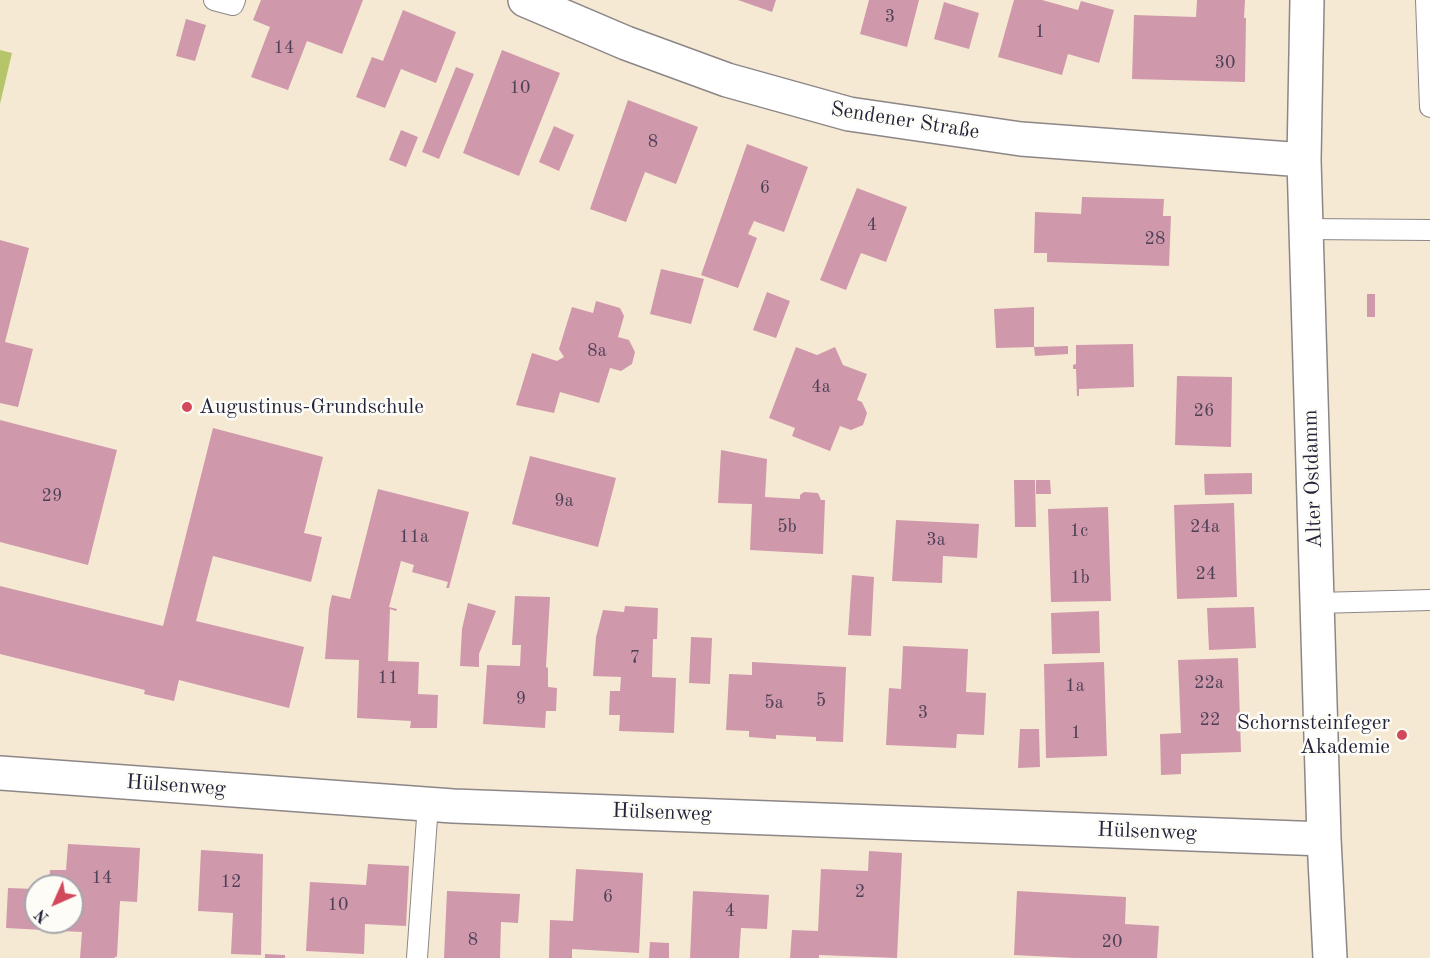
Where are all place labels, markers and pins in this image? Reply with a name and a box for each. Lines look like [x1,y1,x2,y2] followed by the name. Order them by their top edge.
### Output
[199,394,424,420] place label: Augustinus-Grundschule
[180,400,194,414] marker: Augustinus-Grundschule
[1237,710,1390,760] place label: Schornsteinfeger Akademie
[1395,728,1409,742] marker: Schornsteinfeger Akademie

